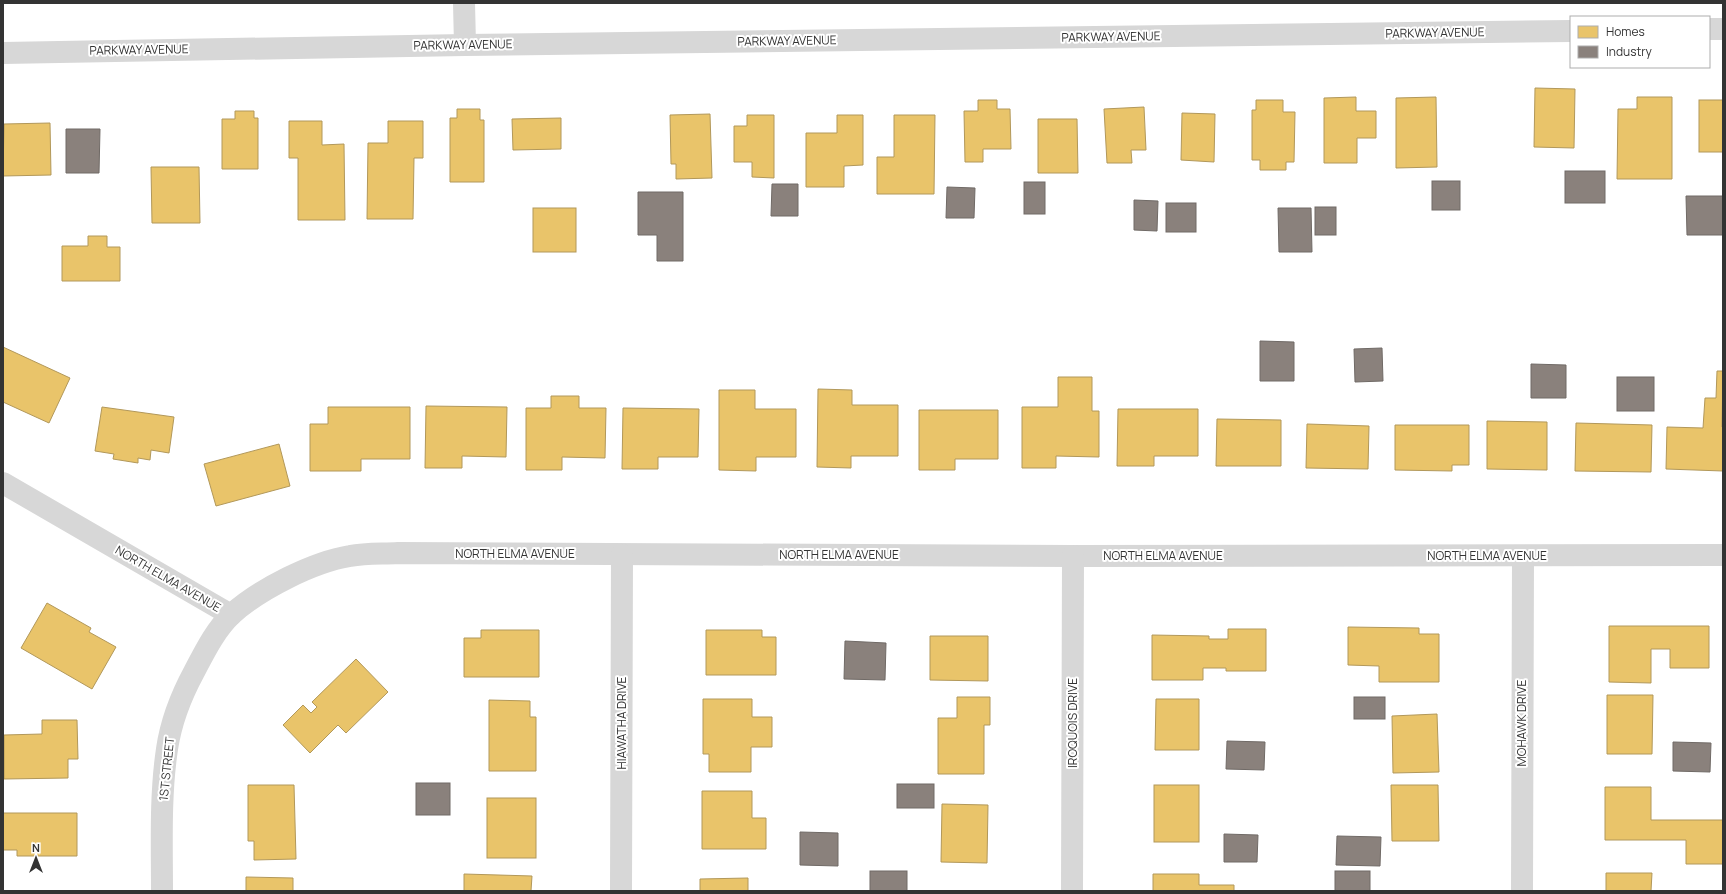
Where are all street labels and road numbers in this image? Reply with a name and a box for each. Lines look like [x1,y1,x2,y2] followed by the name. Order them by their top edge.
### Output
[1385,23,1485,42] street label: PARKWAY AVENUE
[1061,27,1161,46] street label: PARKWAY AVENUE
[737,31,837,50] street label: PARKWAY AVENUE
[413,35,513,54] street label: PARKWAY AVENUE
[89,40,189,59] street label: PARKWAY AVENUE
[112,541,224,616] street label: NORTH ELMA AVENUE
[455,545,575,562] street label: NORTH ELMA AVENUE
[779,546,899,563] street label: NORTH ELMA AVENUE
[1103,547,1223,564] street label: NORTH ELMA AVENUE
[1427,547,1547,564] street label: NORTH ELMA AVENUE
[613,676,630,769] street label: HIAWATHA DRIVE
[1064,678,1081,768] street label: IROQUOIS DRIVE
[1513,679,1530,766] street label: MOHAWK DRIVE
[155,735,178,802] street label: 1ST STREET

